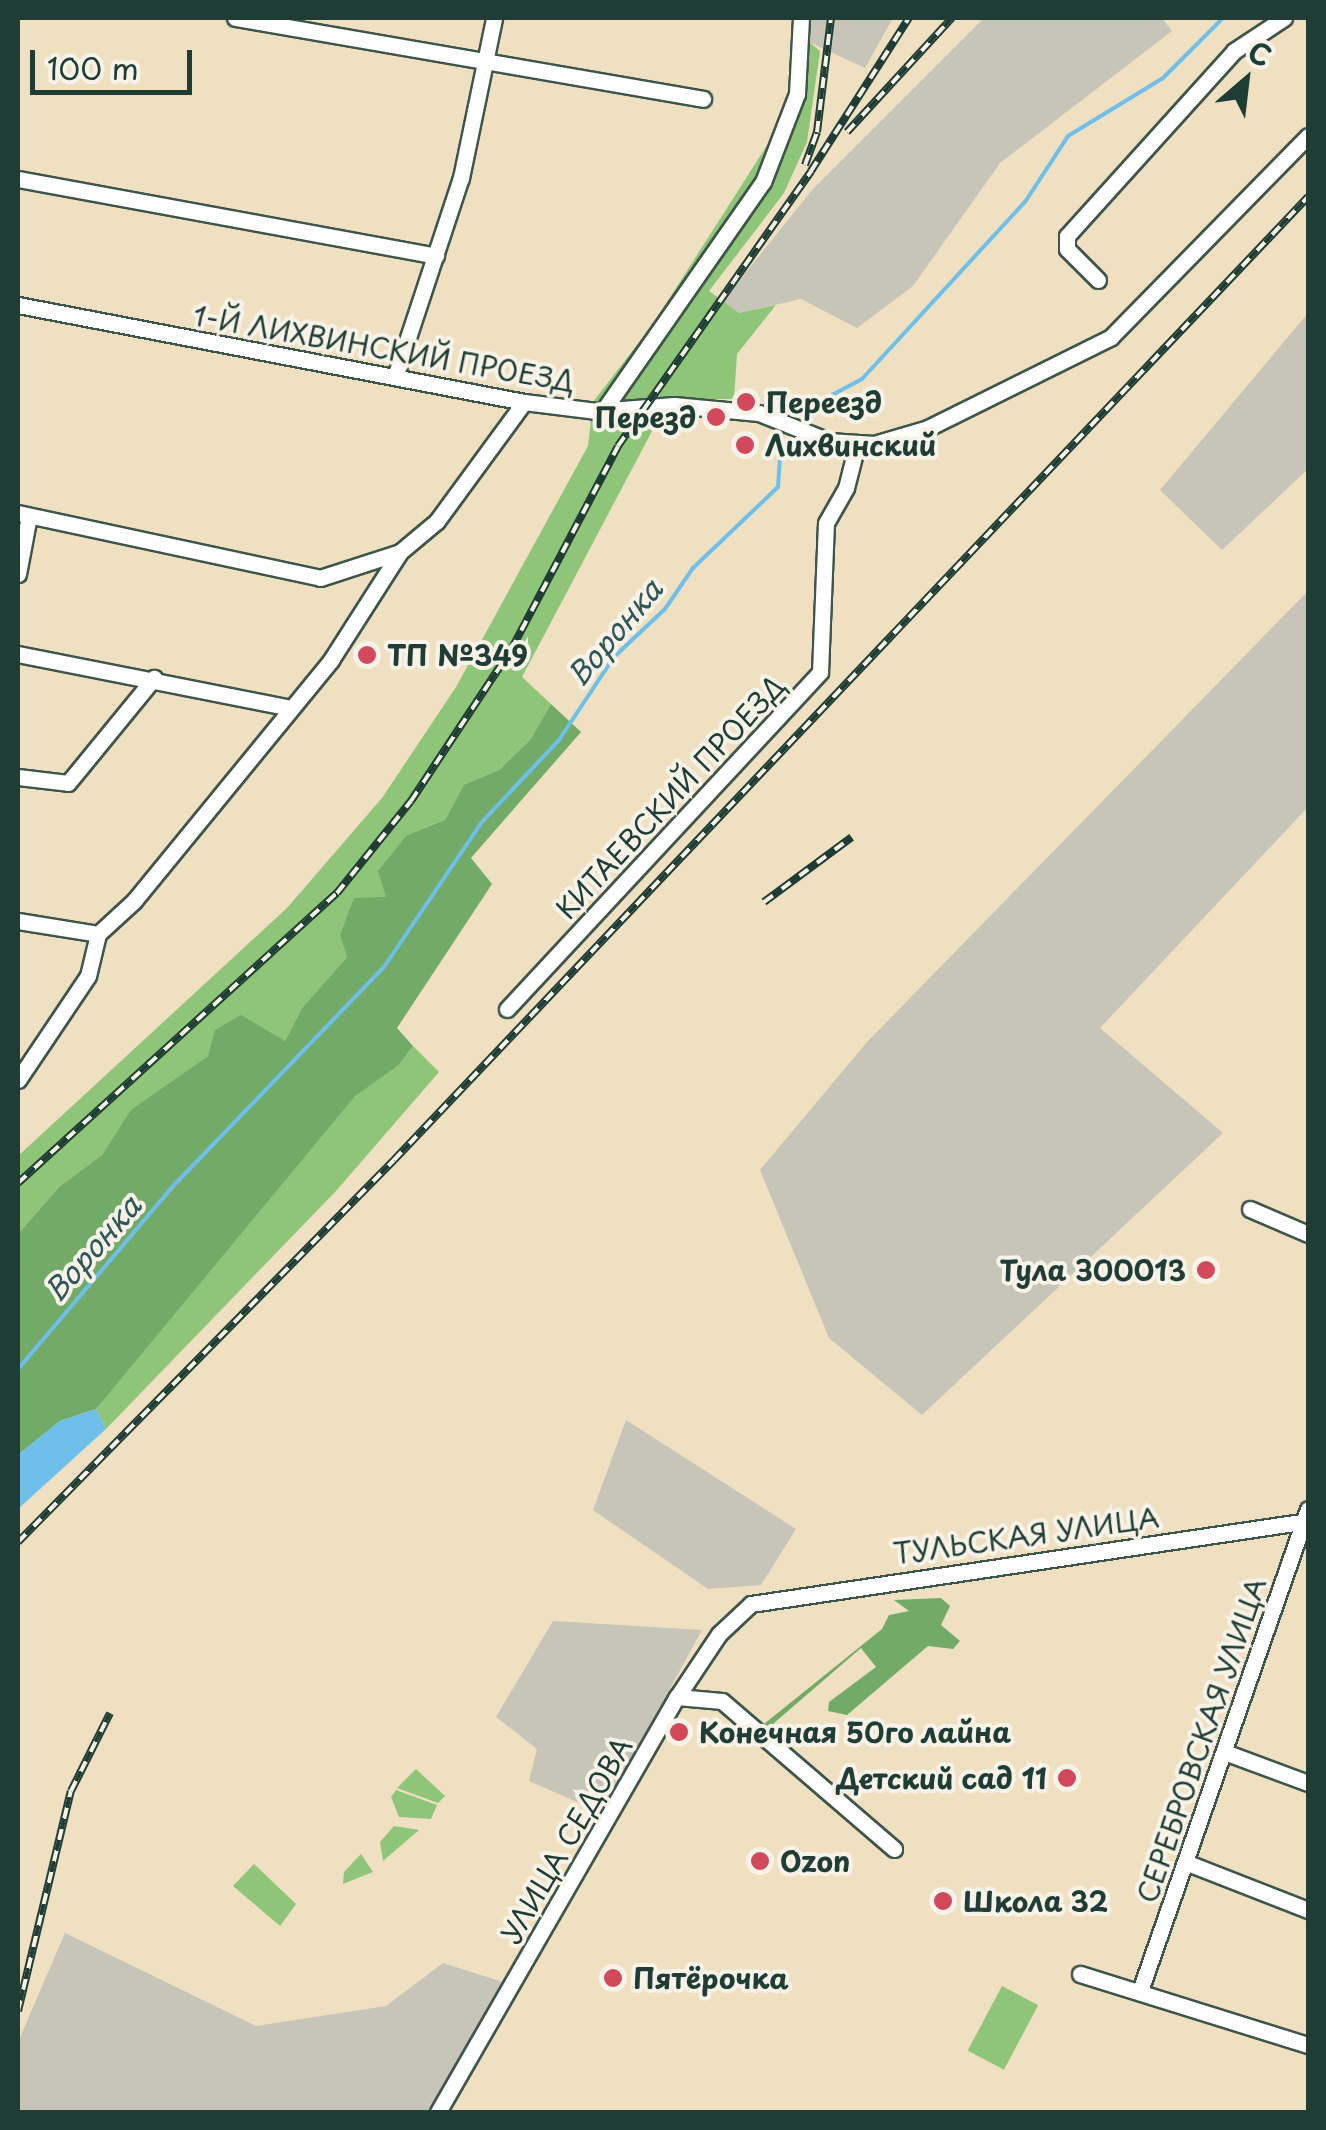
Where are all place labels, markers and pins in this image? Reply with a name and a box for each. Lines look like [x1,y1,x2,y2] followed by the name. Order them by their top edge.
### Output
[766,385,882,419] place label: Переезд
[735,391,757,413] marker: Переезд
[595,400,696,434] place label: Перезд
[705,406,727,428] marker: Перезд
[765,428,936,462] place label: Лихвинский
[734,434,756,456] marker: Лихвинский
[387,638,528,672] place label: ТП №349
[356,644,378,666] marker: ТП №349
[999,1253,1186,1287] place label: Тула 300013
[1195,1259,1217,1281] marker: Тула 300013
[699,1715,1013,1749] place label: Конечная 50го лайна
[668,1721,690,1743] marker: Конечная 50го лайна
[835,1761,1047,1795] place label: Детский сад 11
[1056,1767,1078,1789] marker: Детский сад 11
[780,1844,850,1878] place label: Ozon
[749,1850,771,1872] marker: Ozon
[963,1884,1109,1918] place label: Школа 32
[932,1890,954,1912] marker: Школа 32
[633,1961,789,1995] place label: Пятёрочка
[602,1967,624,1989] marker: Пятёрочка

